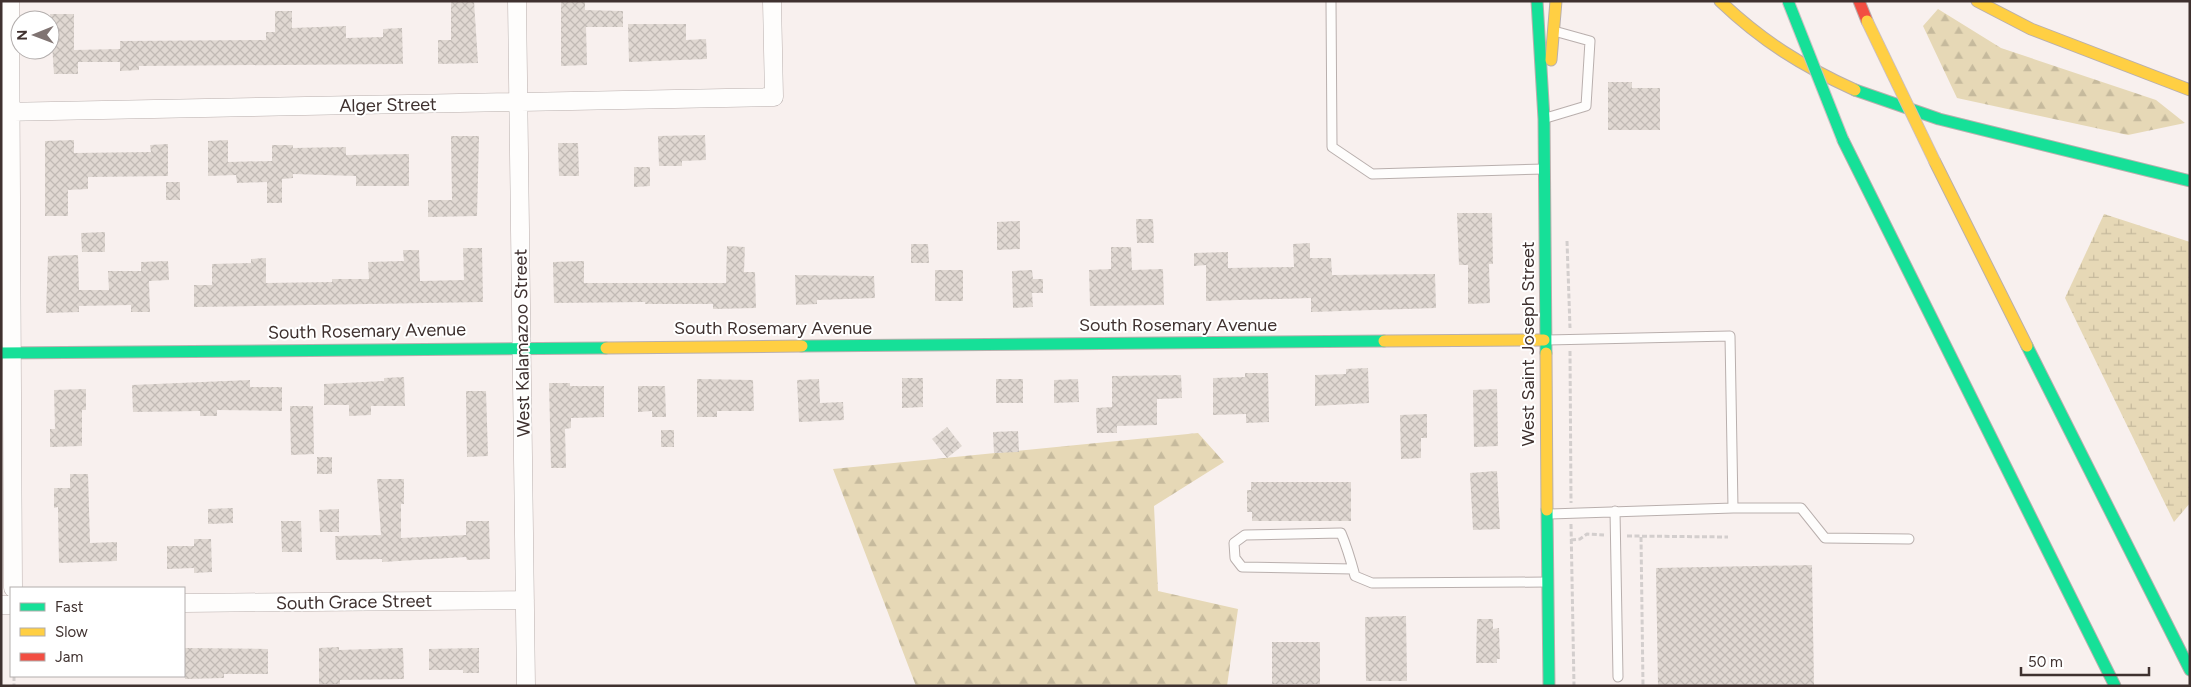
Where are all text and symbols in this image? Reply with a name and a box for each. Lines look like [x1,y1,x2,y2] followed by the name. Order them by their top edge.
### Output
[10,10,60,60] north arrow
[14,30,31,41] text: N
[339,93,437,117] street label: Alger Street
[1517,241,1539,447] street label: West Saint Joseph Street
[509,249,535,437] street label: West Kalamazoo Street
[1079,314,1277,336] street label: South Rosemary Avenue
[674,317,872,339] street label: South Rosemary Avenue
[268,318,466,344] street label: South Rosemary Avenue
[10,587,185,677] legend
[276,590,432,614] street label: South Grace Street
[55,598,84,616] text: Fast
[55,623,88,641] text: Slow
[2021,644,2148,676] scale bar
[55,648,83,666] text: Jam
[2028,653,2063,671] text: 50 m

